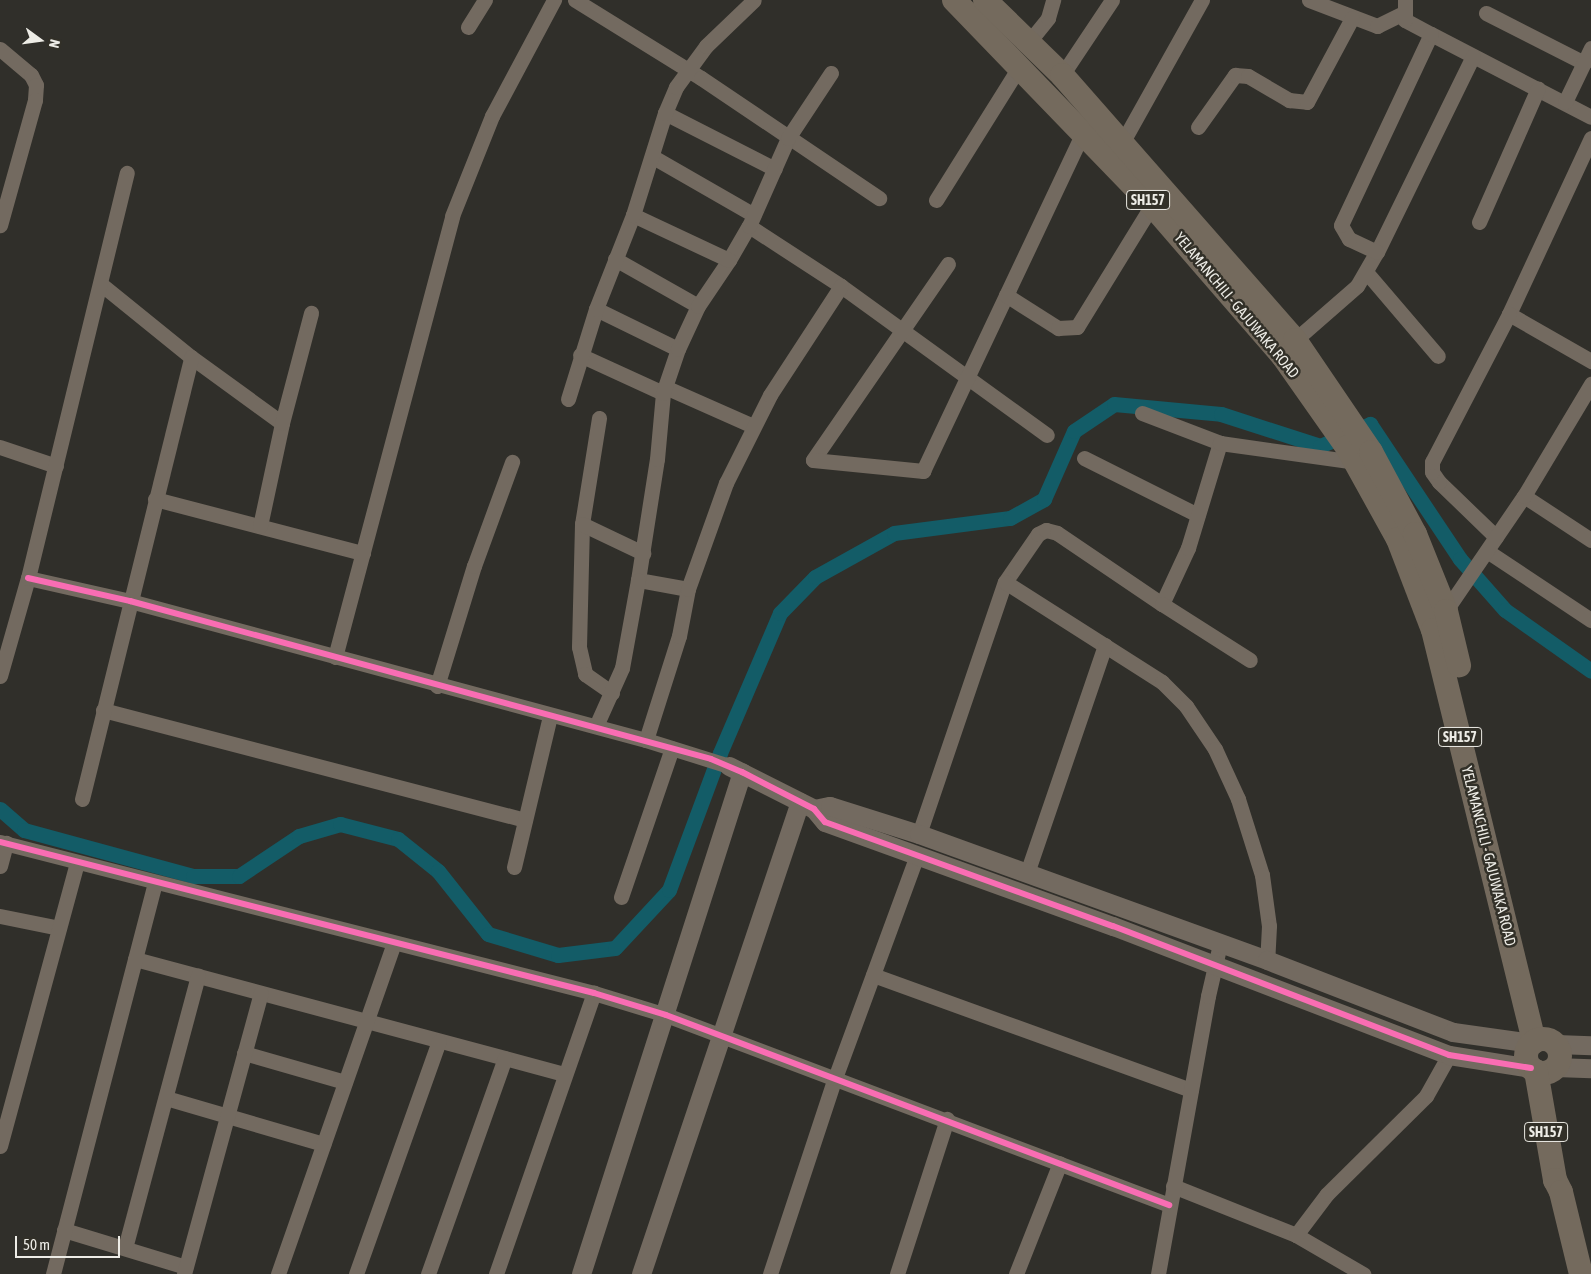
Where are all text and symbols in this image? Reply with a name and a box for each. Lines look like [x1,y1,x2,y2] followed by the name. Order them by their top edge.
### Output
[15,15,65,65] north arrow
[46,38,63,50] text: N
[1126,188,1170,212] road number: SH157
[1171,228,1303,382] street label: YELAMANCHILI - GAJUWAKA ROAD
[1438,726,1482,749] road number: SH157
[1458,764,1520,948] street label: YELAMANCHILI - GAJUWAKA ROAD
[1524,1120,1568,1144] road number: SH157
[18,1226,122,1258] scale bar
[23,1236,50,1253] text: 50 m

